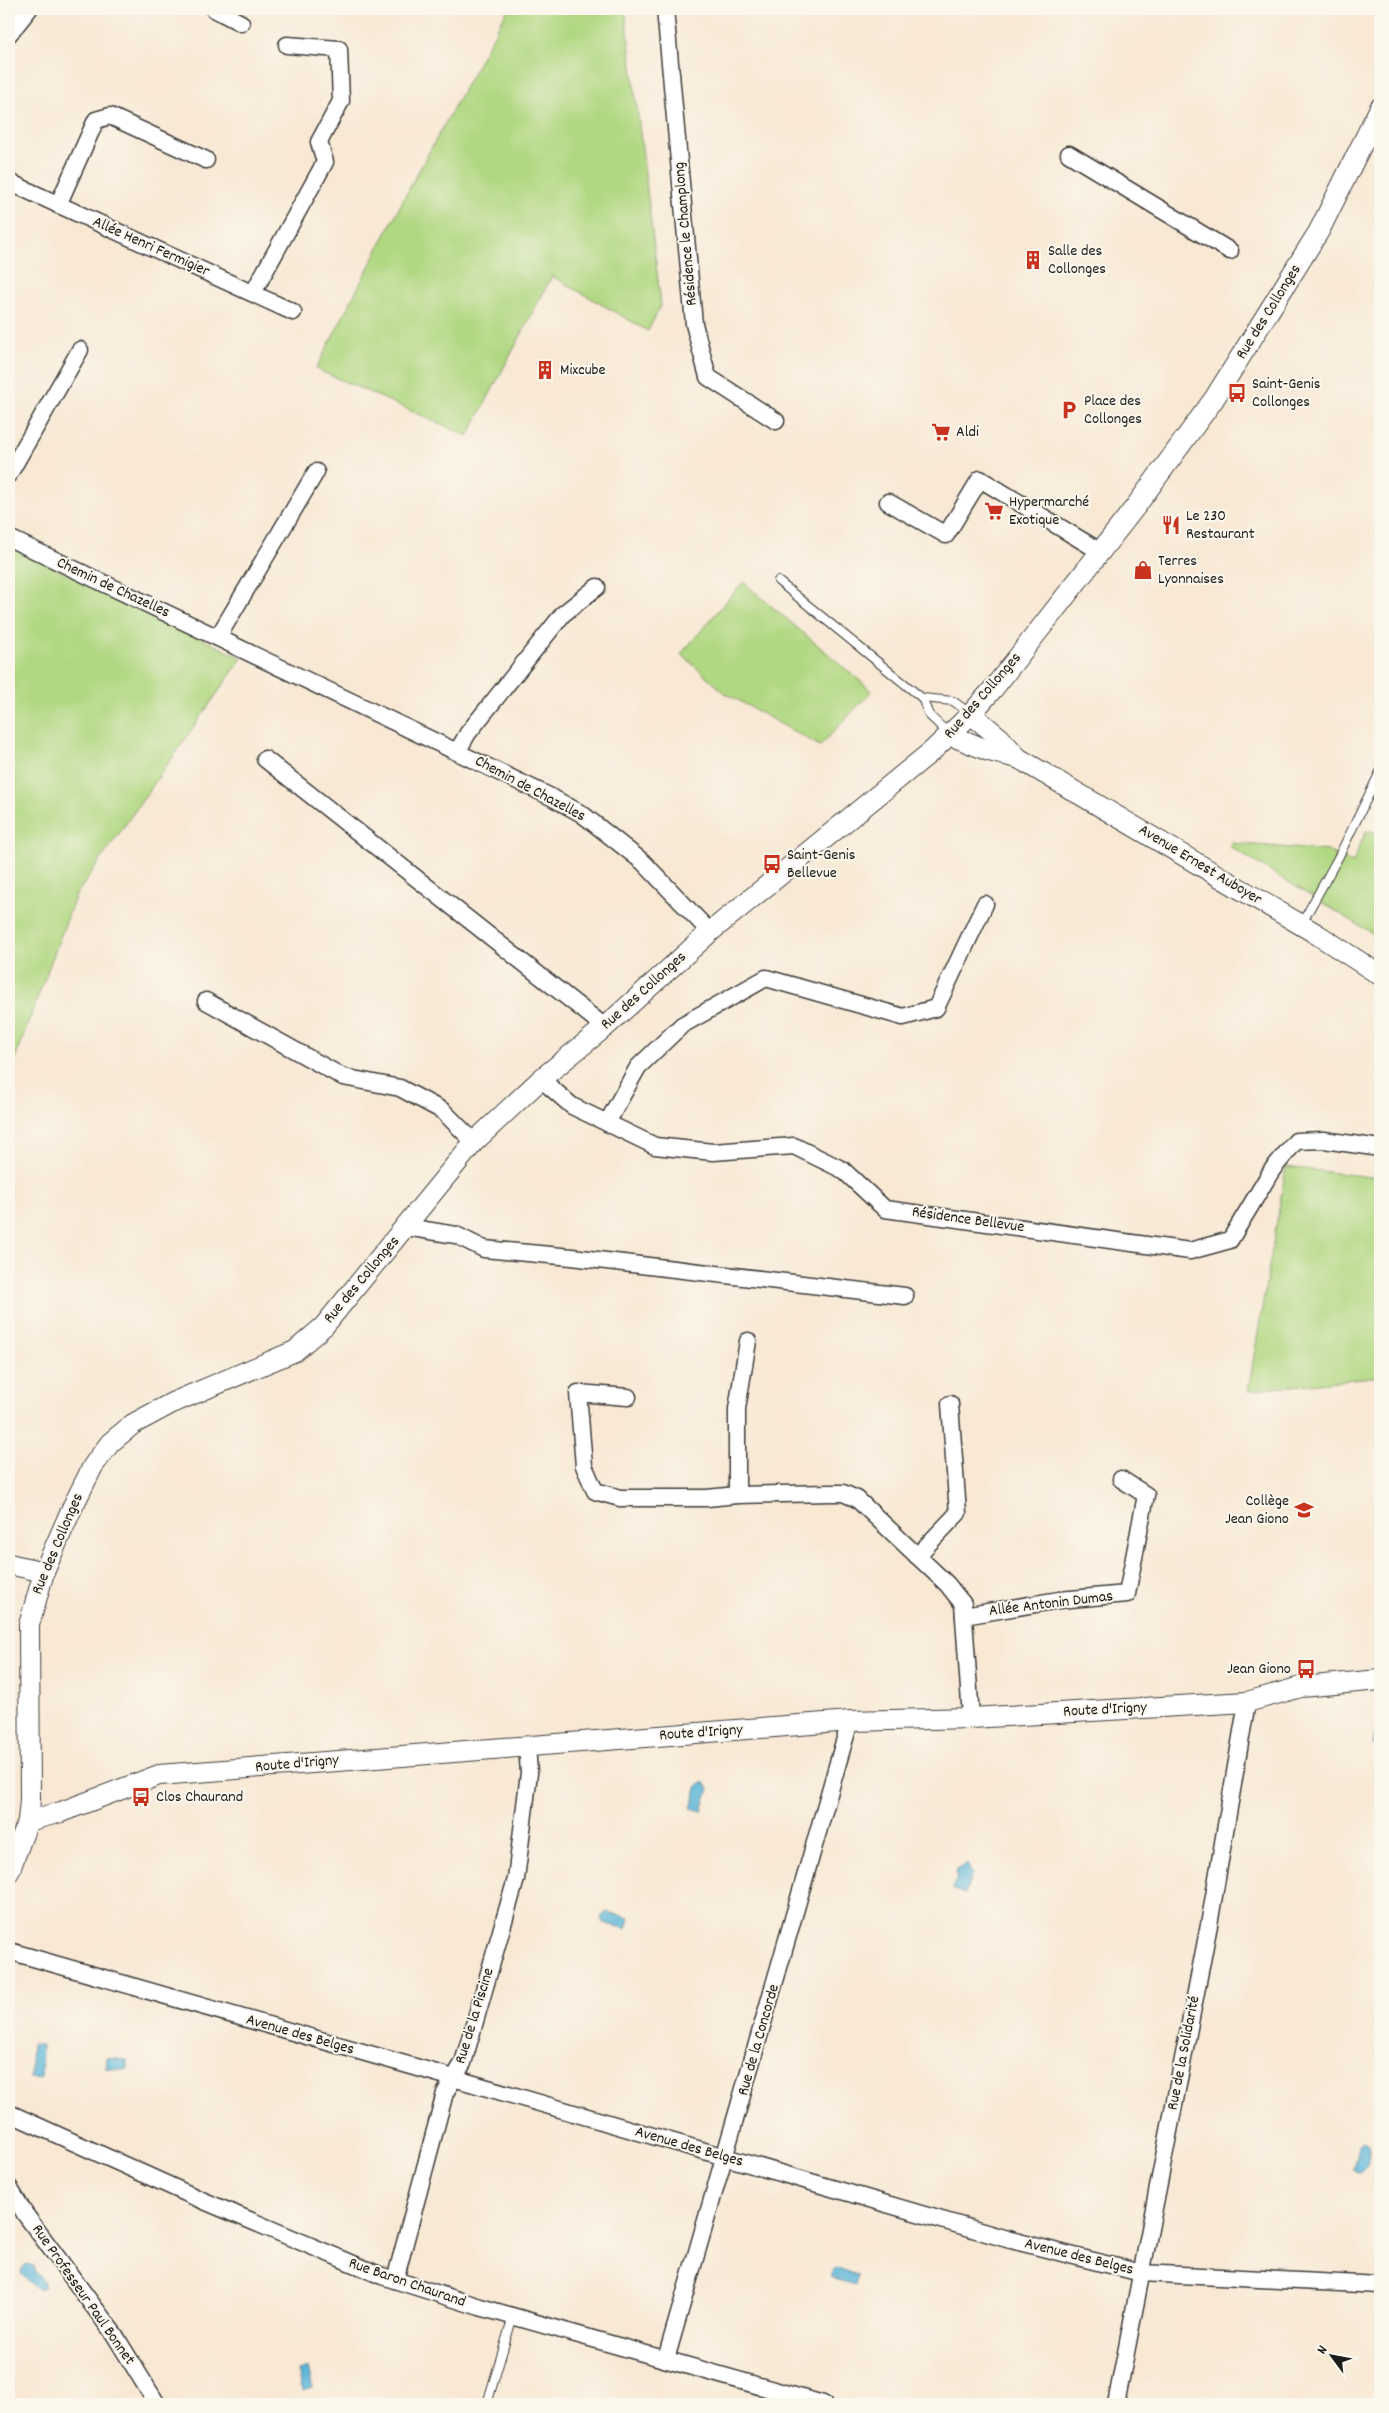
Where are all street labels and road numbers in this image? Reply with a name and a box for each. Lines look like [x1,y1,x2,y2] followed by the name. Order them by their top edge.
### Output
[668,161,704,307] street label: Résidence le Champlong
[89,211,213,283] street label: Allée Henri Fermigier
[1231,260,1308,364] street label: Rue des Collonges
[53,552,174,624] street label: Chemin de Chazelles
[939,647,1027,744] street label: Rue des Collonges
[470,750,590,828] street label: Chemin de Chazelles
[1134,819,1266,911] street label: Avenue Ernest Auboyer
[596,946,692,1036] street label: Rue des Collonges
[910,1201,1026,1239] street label: Résidence Bellevue
[318,1231,406,1329] street label: Rue des Collonges
[26,1489,90,1598] street label: Rue des Collonges
[988,1585,1115,1623] street label: Allée Antonin Dumas
[1063,1696,1148,1724] street label: Route d'Irigny
[658,1719,744,1747] street label: Route d'Irigny
[254,1749,340,1779] street label: Route d'Irigny
[449,1965,501,2067] street label: Rue de la Piscine
[732,1982,786,2098] street label: Rue de la Concorde
[1162,1994,1206,2112] street label: Rue de la Solidarité
[243,2009,357,2062] street label: Avenue des Belges
[632,2121,746,2174] street label: Avenue des Belges
[26,2220,140,2370] street label: Rue Professeur Paul Bonnet
[1022,2232,1136,2282] street label: Avenue des Belges
[345,2252,469,2314] street label: Rue Baron Chaurand

